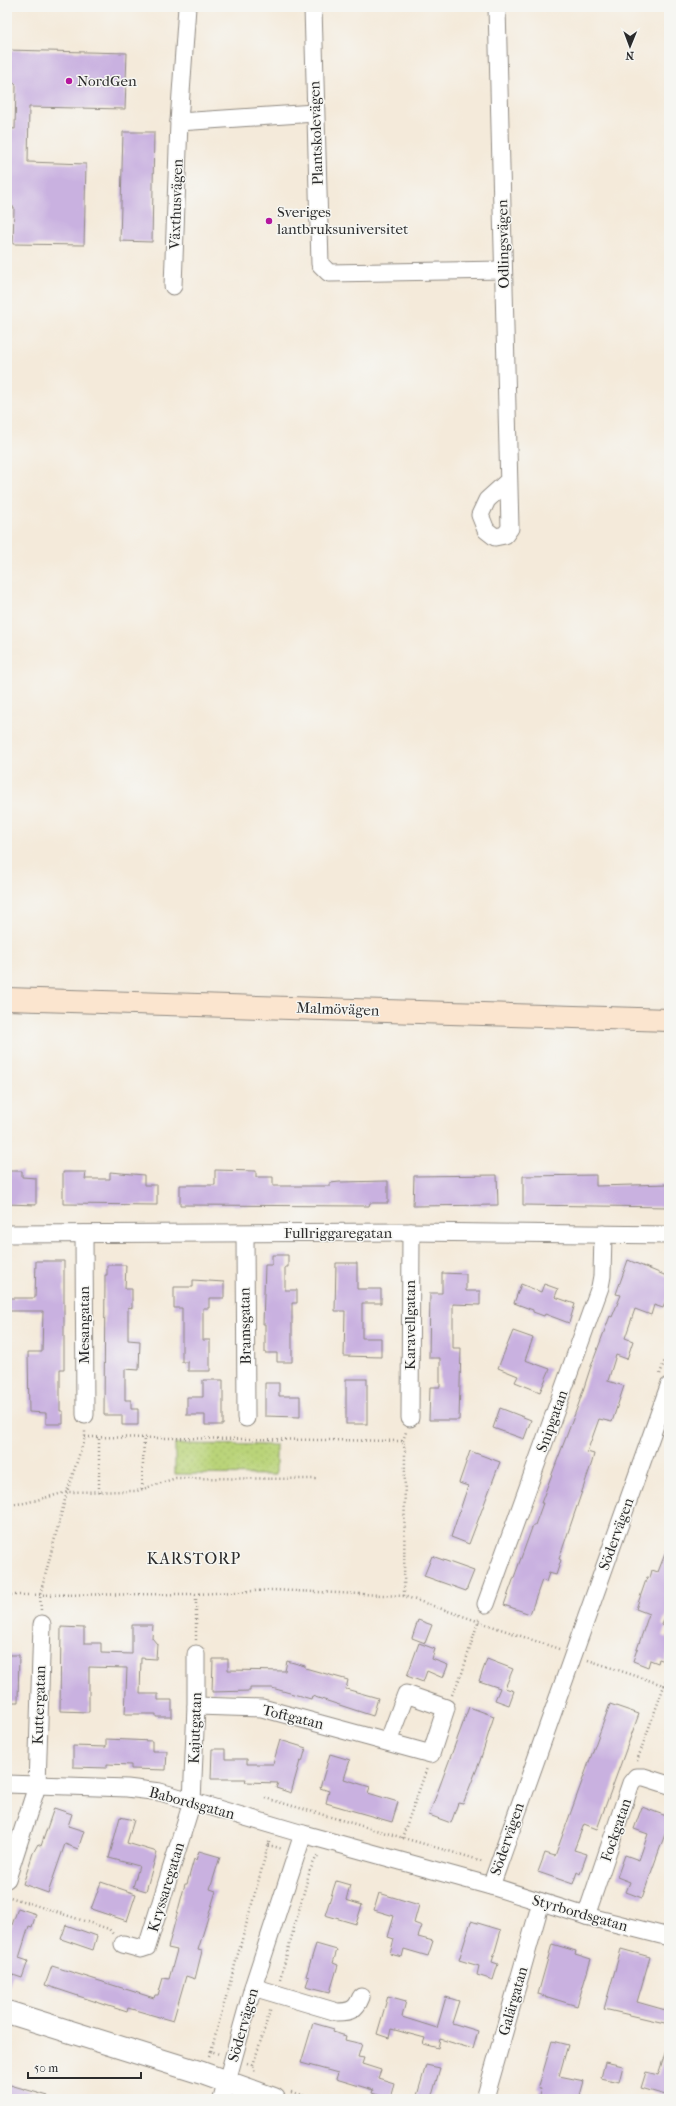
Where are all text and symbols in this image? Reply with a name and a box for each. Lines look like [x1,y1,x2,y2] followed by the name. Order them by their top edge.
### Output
[610,26,650,66] north arrow
[625,49,634,62] text: N
[77,72,137,90] place label: NordGen
[64,76,74,86] marker: NordGen
[305,80,327,185] street label: Plantskolevägen
[165,158,187,251] street label: Växthusvägen
[493,199,513,289] street label: Odlingsvägen
[276,203,409,238] place label: Sveriges lantbruksuniversitet
[264,216,274,226] marker: Sveriges lantbruksuniversitet
[296,999,380,1019] street label: Malmövägen
[284,1224,392,1242] street label: Fullriggaregatan
[401,1280,419,1370] street label: Karavellgatan
[75,1286,93,1364] street label: Mesangatan
[235,1287,255,1365] street label: Bramsgatan
[532,1387,572,1455] street label: Snipgatan
[595,1495,638,1573] street label: Södervägen
[147,1549,241,1568] district label: KARSTORP
[29,1665,49,1745] street label: Kuttergatan
[185,1692,205,1764] street label: Kajutgatan
[261,1701,326,1733] street label: Toftgatan
[147,1783,237,1823] street label: Babordsgatan
[597,1796,635,1864] street label: Fockgatan
[486,1800,528,1878] street label: Södervägen
[144,1840,188,1934] street label: Kryssaregatan
[530,1891,630,1935] street label: Styrbordsgatan
[495,1964,532,2038] street label: Galärgatan
[224,1986,262,2064] street label: Södervägen
[28,2054,141,2080] scale bar
[34,2061,58,2075] text: 50 m

